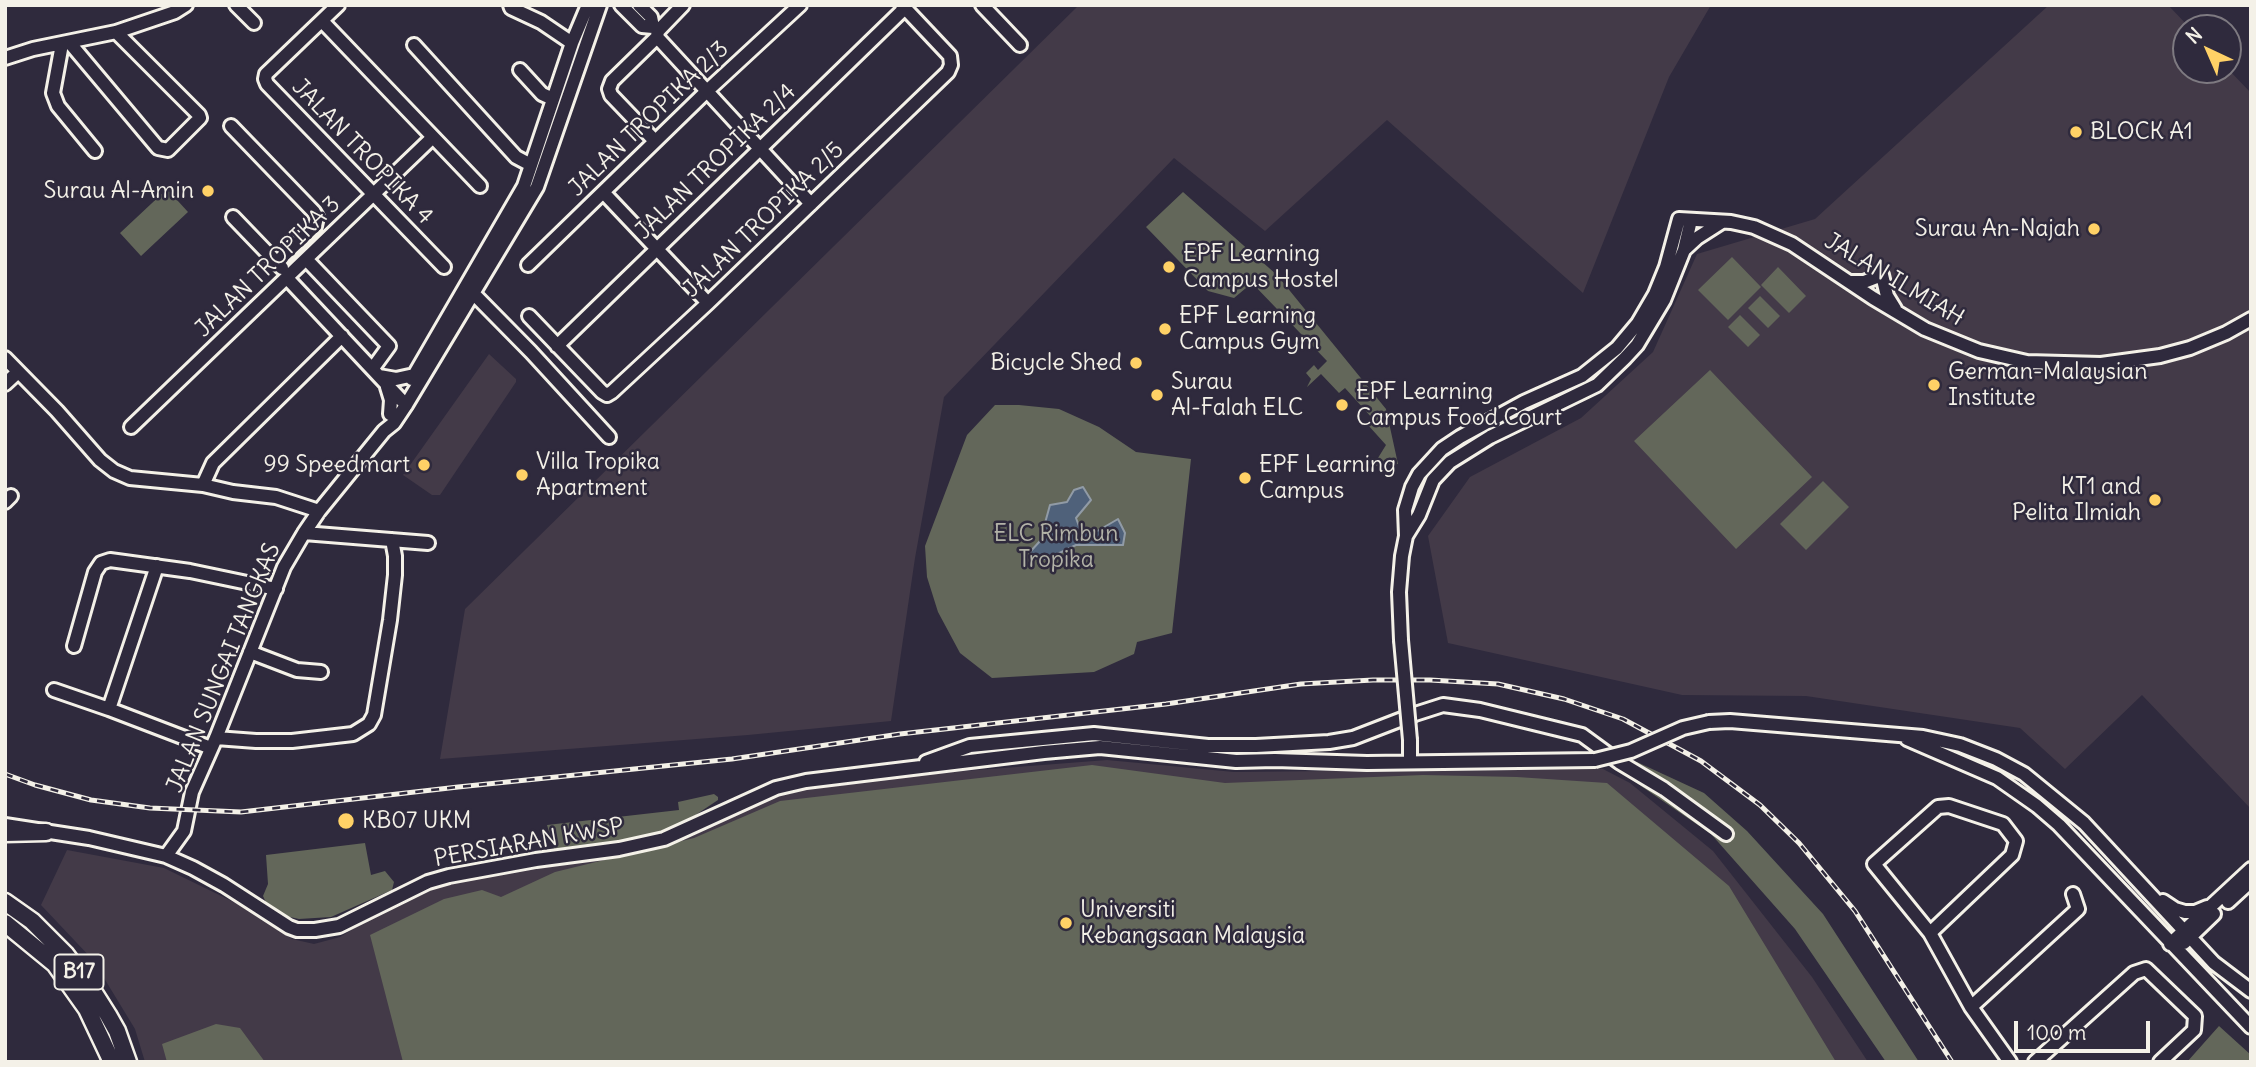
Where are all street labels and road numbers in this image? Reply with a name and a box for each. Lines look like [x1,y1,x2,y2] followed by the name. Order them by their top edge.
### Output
[563,36,735,202] street label: JALAN TROPIKA 2/3
[286,74,438,230] street label: JALAN TROPIKA 4
[630,78,802,246] street label: JALAN TROPIKA 2/4
[678,136,850,304] street label: JALAN TROPIKA 2/5
[190,191,346,343] street label: JALAN TROPIKA 3
[1819,228,1969,332] street label: JALAN ILMIAH
[161,539,287,797] street label: JALAN SUNGAI TANGKAS
[432,813,626,873] street label: PERSIARAN KWSP
[55,954,104,990] road number: B17

